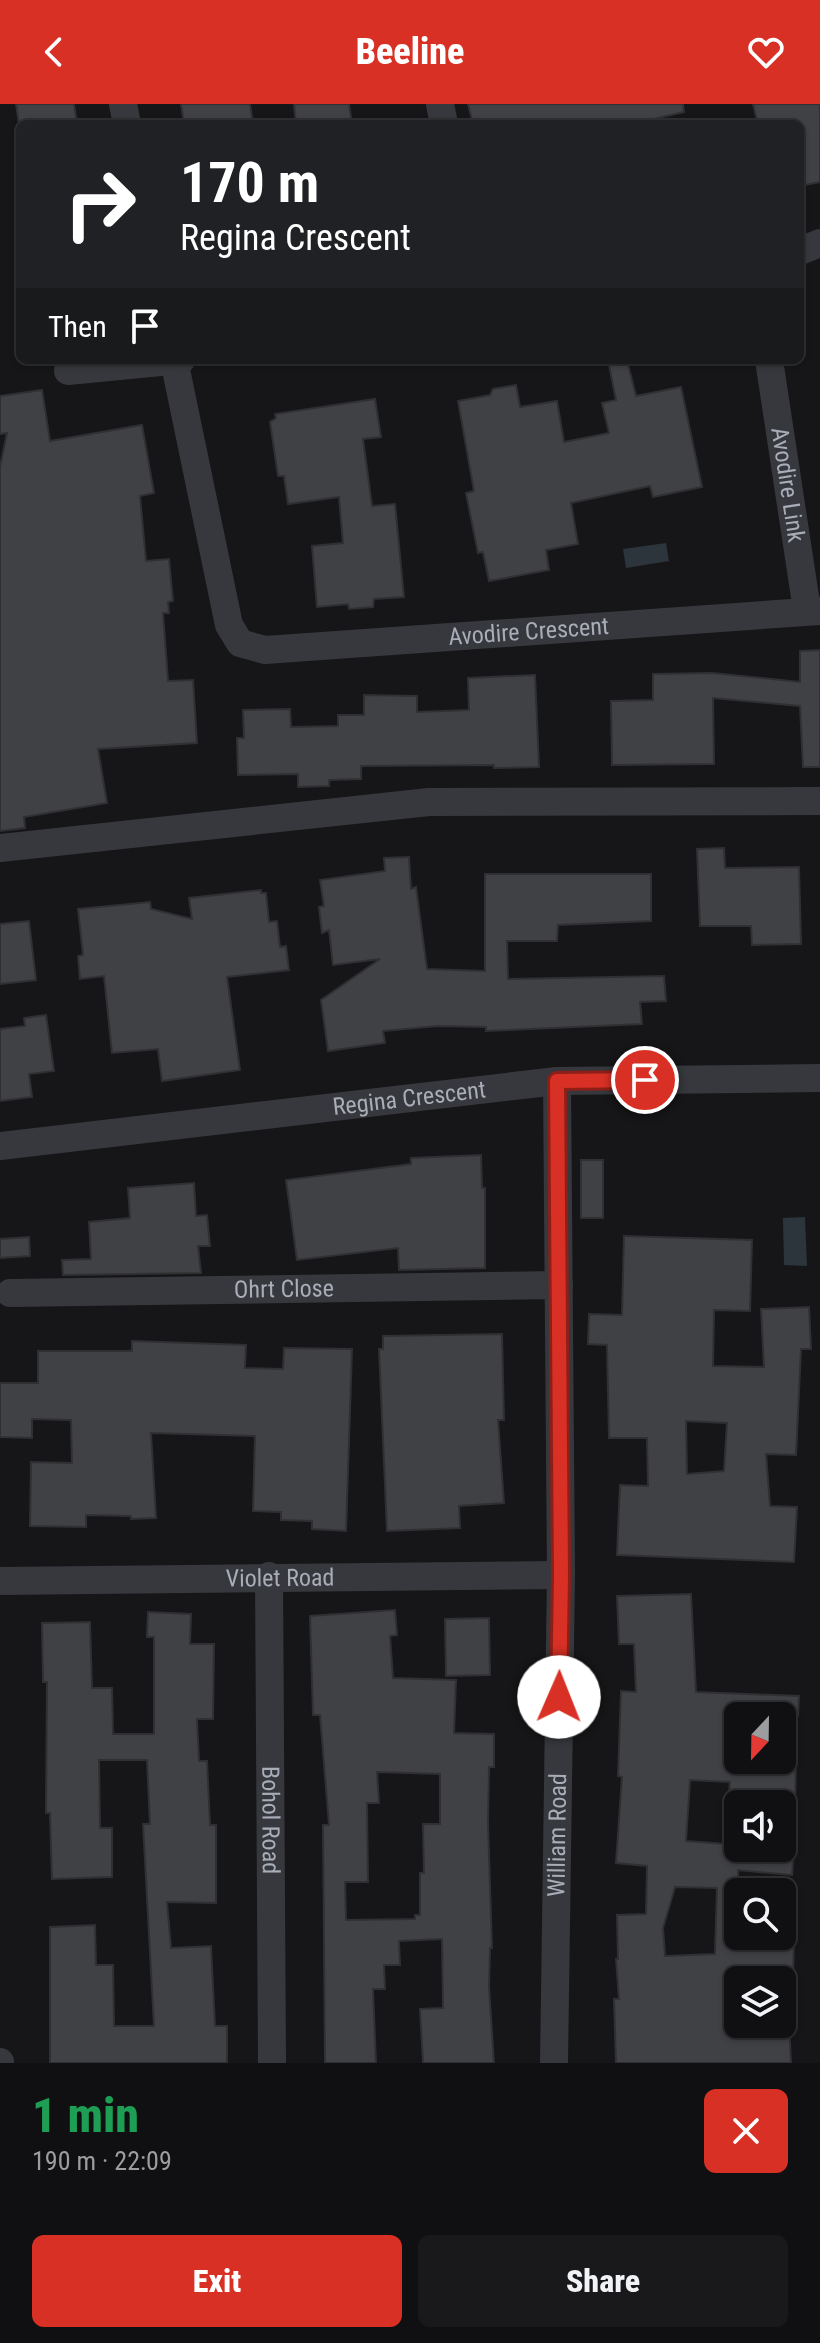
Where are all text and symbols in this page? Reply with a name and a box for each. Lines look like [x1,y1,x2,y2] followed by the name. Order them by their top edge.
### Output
[32,30,76,74] icon: back
[744,30,788,74] icon: heart
[356,31,464,73] text: Beeline
[180,150,319,216] text: 170 m
[48,152,152,256] icon: right
[180,217,411,259] text: Regina Crescent
[123,304,167,348] icon: arrive
[48,309,107,344] text: Then
[765,425,811,544] street label: Avodire Link
[448,612,610,651] street label: Avodire Crescent
[611,1046,679,1114] pin
[623,1058,667,1102] icon: arrive
[331,1075,487,1121] street label: Regina Crescent
[234,1274,334,1304] street label: Ohrt Close
[226,1563,334,1593] street label: Violet Road
[517,1655,601,1739] position arrow
[724,1702,796,1774] north arrow
[724,1702,796,2038] map controls
[256,1766,285,1874] street label: Bohol Road
[542,1773,572,1897] street label: William Road
[724,1790,796,1862] button: sound
[724,1878,796,1950] button: search
[724,1966,796,2038] button: layers
[32,2087,139,2144] text: 1 min
[704,2089,788,2173] button: close
[32,2146,172,2176] text: 190 m · 22:09
[32,2235,402,2327] button: Exit
[418,2235,788,2327] button: Share

